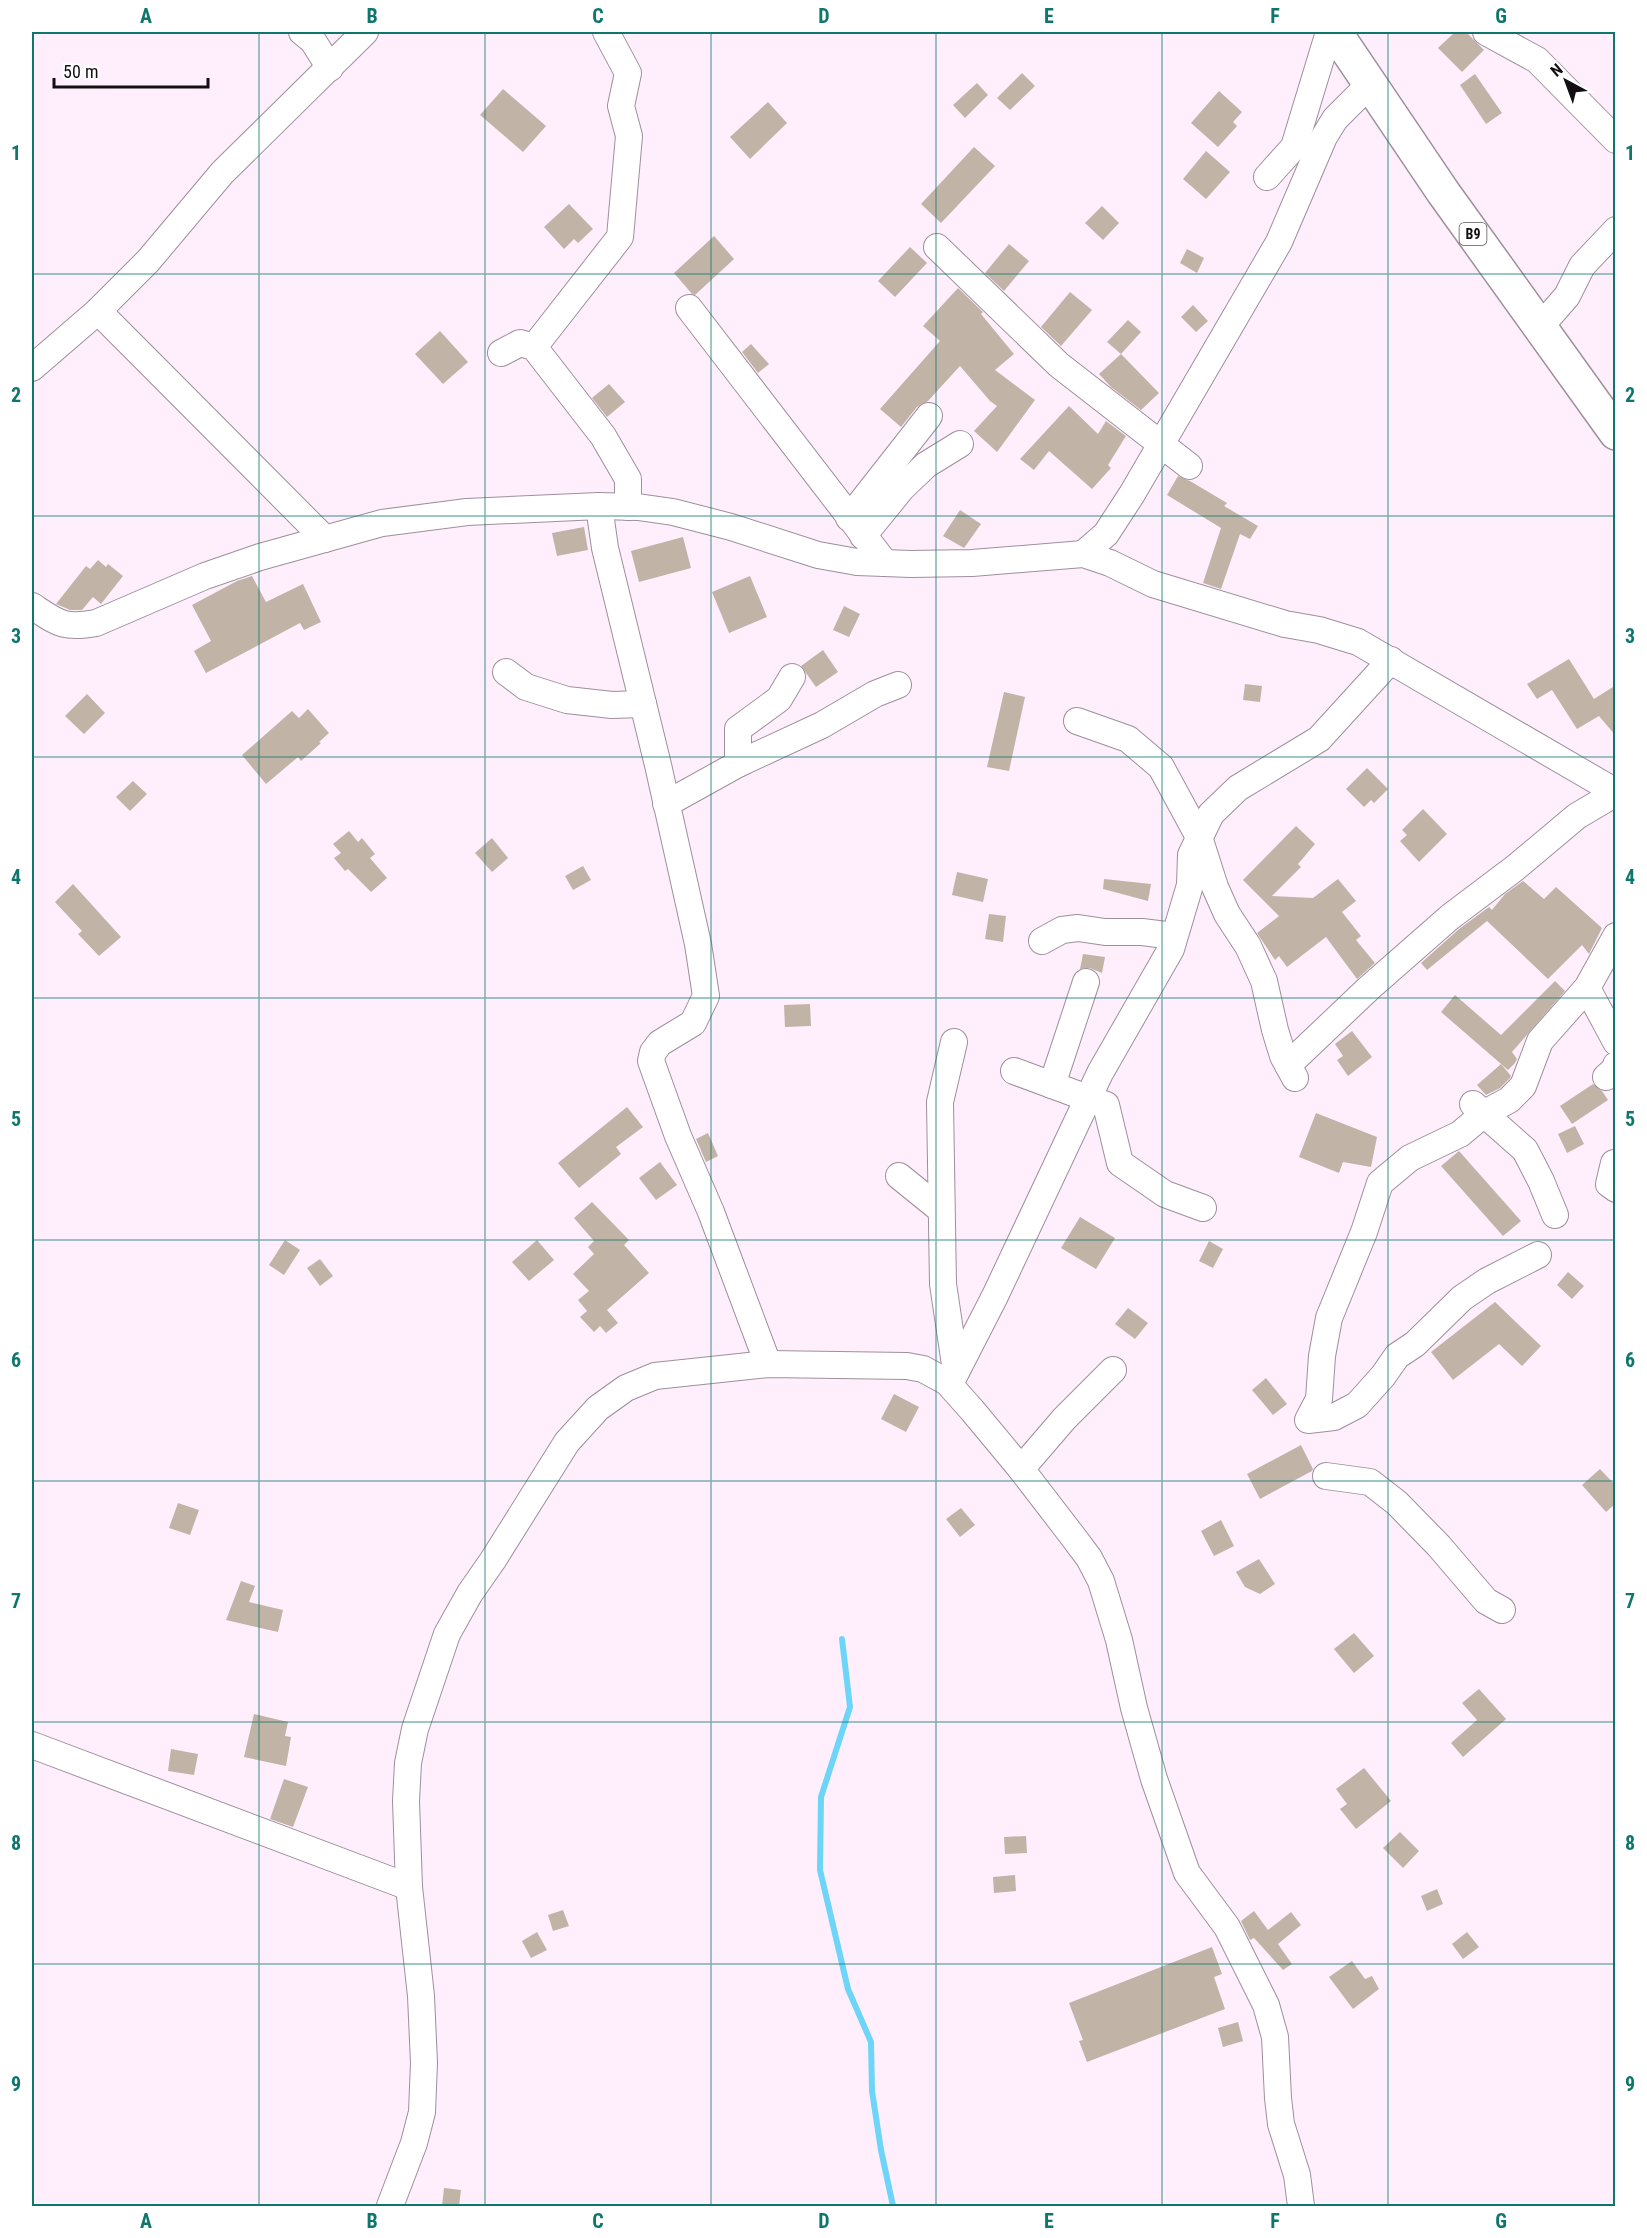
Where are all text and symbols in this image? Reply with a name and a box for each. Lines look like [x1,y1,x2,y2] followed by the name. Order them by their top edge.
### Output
[140,4,152,28] text: A
[366,4,378,28] text: B
[592,4,604,28] text: C
[818,4,830,28] text: D
[1044,4,1054,28] text: E
[1270,4,1280,28] text: F
[1495,4,1507,28] text: G
[54,51,208,89] scale bar
[1536,51,1596,111] north arrow
[1547,60,1566,80] text: N
[63,61,98,82] text: 50 m
[11,141,21,165] text: 1
[1625,141,1635,165] text: 1
[1460,223,1486,245] road number: B9
[11,383,21,407] text: 2
[1625,383,1635,407] text: 2
[11,624,21,648] text: 3
[1625,624,1635,648] text: 3
[11,865,21,889] text: 4
[1625,865,1635,889] text: 4
[11,1107,21,1131] text: 5
[1625,1107,1635,1131] text: 5
[11,1348,21,1372] text: 6
[1625,1348,1635,1372] text: 6
[11,1589,21,1613] text: 7
[1625,1589,1635,1613] text: 7
[11,1831,21,1855] text: 8
[1625,1831,1635,1855] text: 8
[11,2072,21,2096] text: 9
[1625,2072,1635,2096] text: 9
[140,2209,152,2233] text: A
[366,2209,378,2233] text: B
[592,2209,604,2233] text: C
[818,2209,830,2233] text: D
[1044,2209,1054,2233] text: E
[1270,2209,1280,2233] text: F
[1495,2209,1507,2233] text: G

